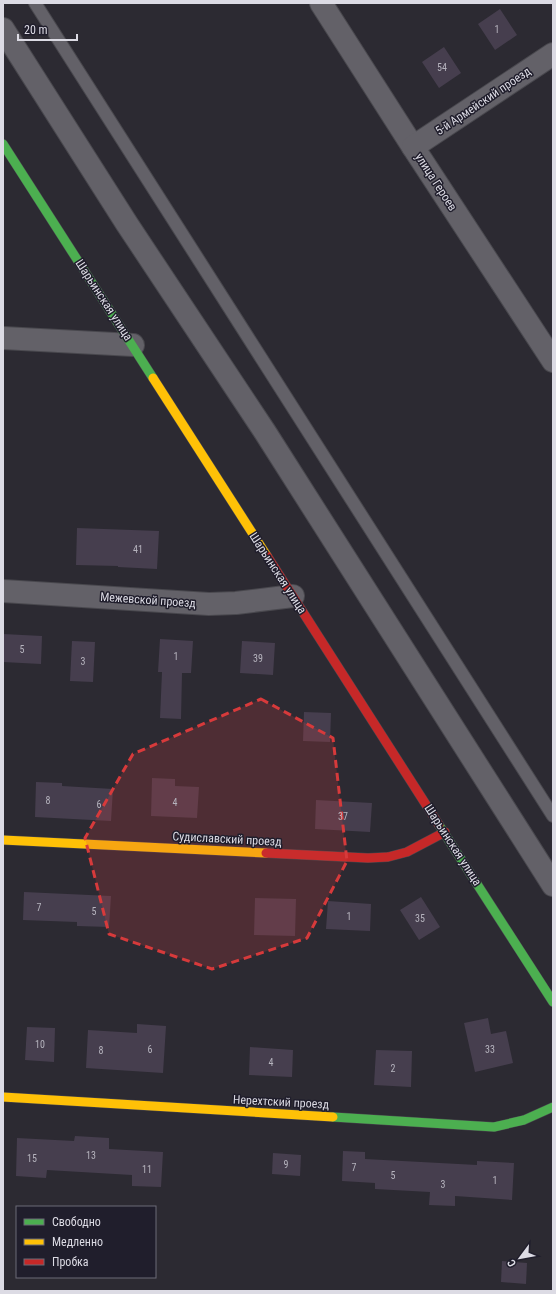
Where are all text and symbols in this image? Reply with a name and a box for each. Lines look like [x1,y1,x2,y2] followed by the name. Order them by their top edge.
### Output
[18,16,77,42] scale bar
[24,23,48,37] text: 20 m
[495,24,499,35] house number: 1
[437,62,447,73] house number: 54
[433,64,534,138] street label: 5-й Армейский проезд
[412,151,460,213] street label: улица Героев
[73,257,136,343] street label: Шарьинская улица
[247,530,310,616] street label: Шарьинская улица
[133,544,143,555] house number: 41
[100,590,197,610] street label: Межевской проезд
[20,644,25,655] house number: 5
[174,651,178,662] house number: 1
[253,653,263,664] house number: 39
[81,656,86,667] house number: 3
[46,795,51,806] house number: 8
[173,797,178,808] house number: 4
[97,799,102,810] house number: 6
[422,802,485,888] street label: Шарьинская улица
[338,811,348,822] house number: 37
[172,829,282,849] street label: Судиславский проезд
[37,902,42,913] house number: 7
[92,906,97,917] house number: 5
[347,911,351,922] house number: 1
[415,913,425,924] house number: 35
[35,1039,45,1050] house number: 10
[148,1044,153,1055] house number: 6
[485,1044,495,1055] house number: 33
[99,1045,104,1056] house number: 8
[269,1057,274,1068] house number: 4
[391,1063,396,1074] house number: 2
[233,1092,330,1112] street label: Нерехтский проезд
[86,1150,96,1161] house number: 13
[27,1153,37,1164] house number: 15
[284,1159,289,1170] house number: 9
[352,1162,357,1173] house number: 7
[142,1164,152,1175] house number: 11
[391,1170,396,1181] house number: 5
[493,1175,497,1186] house number: 1
[441,1179,446,1190] house number: 3
[16,1206,156,1278] legend
[52,1215,101,1229] text: Свободно
[52,1235,103,1249] text: Медленно
[500,1238,540,1278] north arrow
[52,1255,89,1269] text: Пробка
[505,1257,519,1269] text: С

